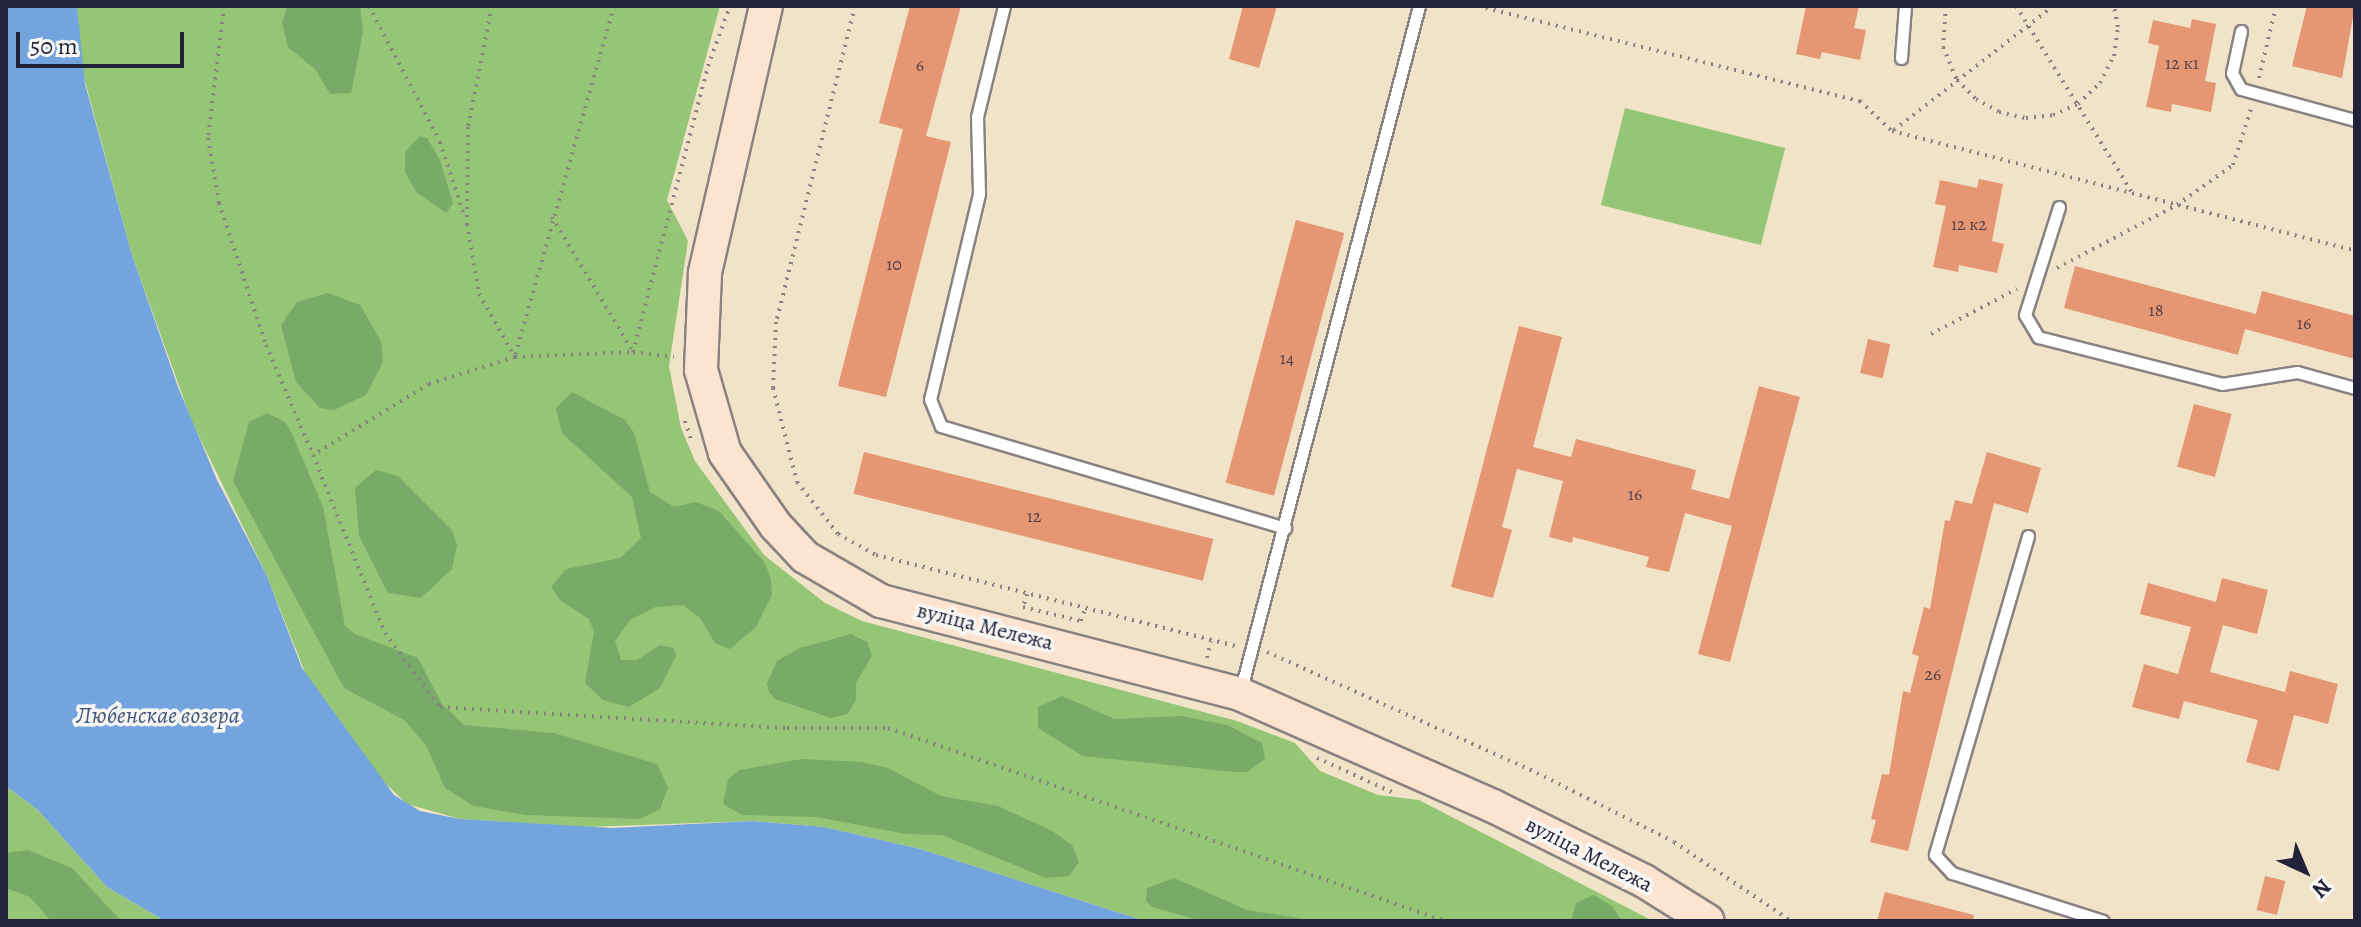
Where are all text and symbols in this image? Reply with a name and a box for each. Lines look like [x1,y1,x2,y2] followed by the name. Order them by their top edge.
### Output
[20,16,188,66] scale bar
[30,30,78,62] text: 50 m
[2165,52,2199,74] house number: 12 к1
[916,54,924,76] house number: 6
[1951,213,1987,235] house number: 12 к2
[886,253,902,275] house number: 10
[2149,299,2163,321] house number: 18
[2297,312,2311,334] house number: 16
[1280,347,1294,369] house number: 14
[1628,483,1642,505] house number: 16
[1027,505,1041,527] house number: 12
[914,597,1056,657] street label: вуліца Мележа
[1925,663,1941,685] house number: 26
[76,702,240,730] water label: Любенскае возера
[1521,812,1657,898] street label: вуліца Мележа
[2265,831,2345,911] north arrow
[2305,872,2338,905] text: N

